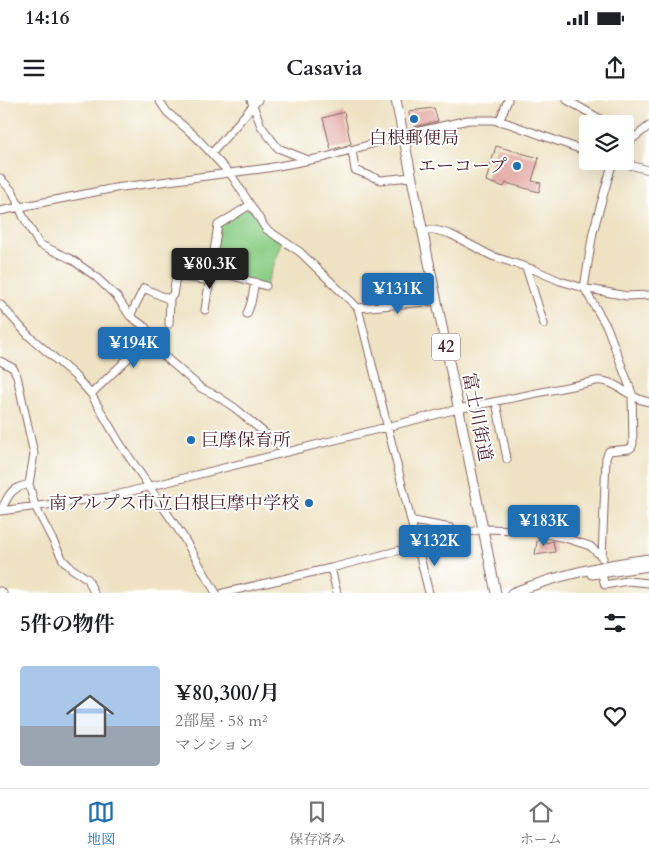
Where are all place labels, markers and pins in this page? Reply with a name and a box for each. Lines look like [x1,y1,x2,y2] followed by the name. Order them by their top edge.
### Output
[408,113,420,125] marker: 白根郵便局
[369,126,459,151] place label: 白根郵便局
[418,154,507,179] place label: エーコープ
[511,160,523,172] marker: エーコープ
[169,248,251,290] pin: ¥80.3K
[363,272,433,315] pin: ¥131K
[99,326,169,369] pin: ¥194K
[201,428,291,453] place label: 巨摩保育所
[185,434,197,446] marker: 巨摩保育所
[48,491,299,516] place label: 南アルプス市立白根巨摩中学校
[303,497,315,509] marker: 南アルプス市立白根巨摩中学校
[509,504,579,547] pin: ¥183K
[400,524,470,567] pin: ¥132K

